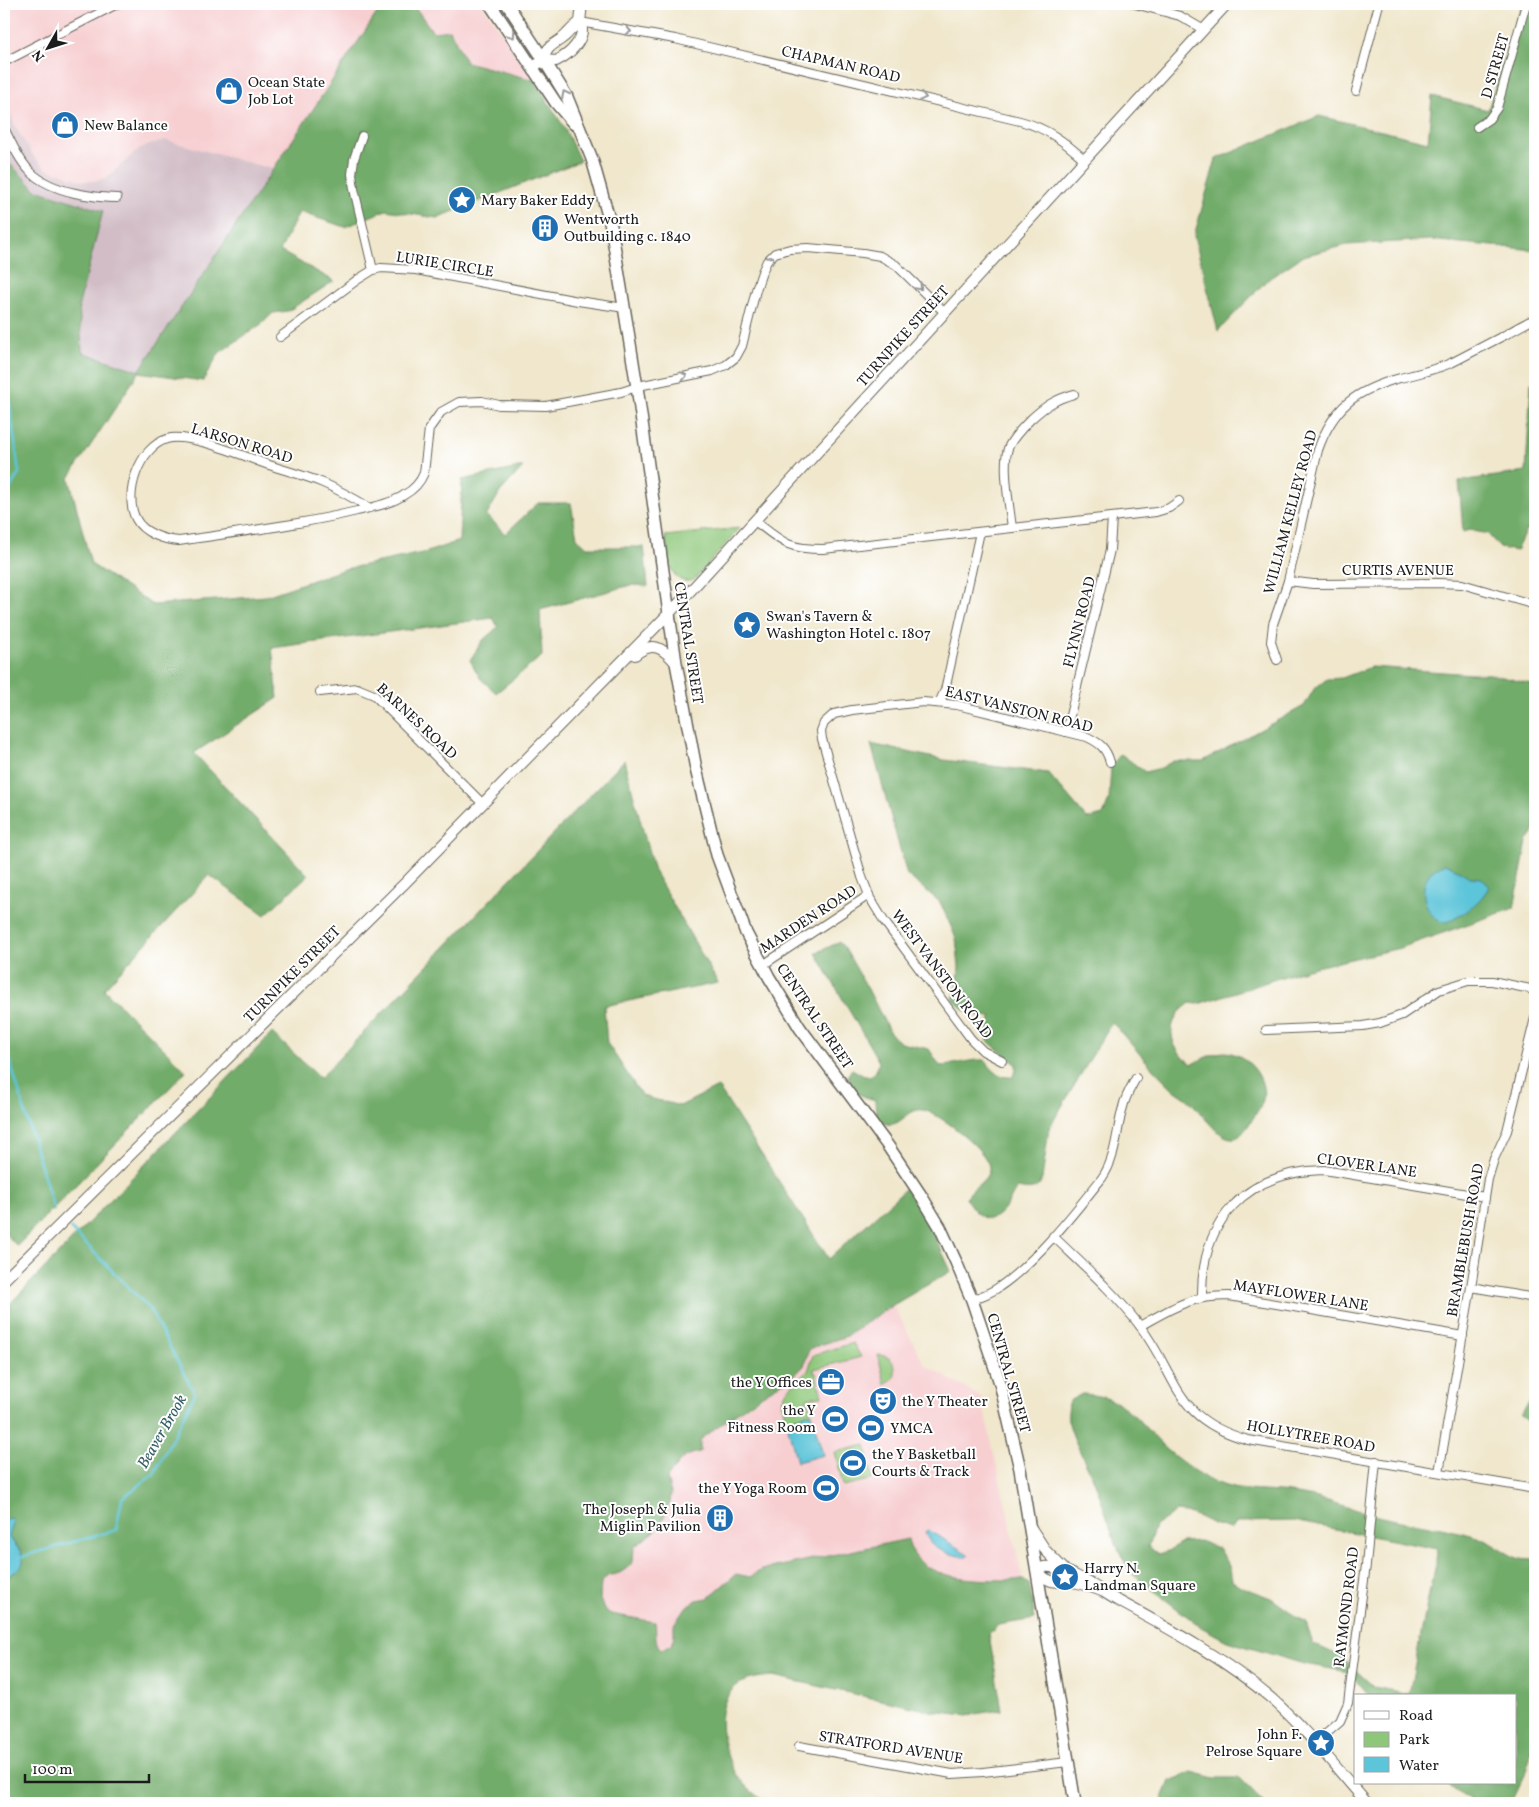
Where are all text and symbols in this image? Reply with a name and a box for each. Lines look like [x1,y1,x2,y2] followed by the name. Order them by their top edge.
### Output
[22,22,72,72] north arrow
[623,25,632,35] one-way arrow
[506,30,515,39] one-way arrow
[1477,31,1516,101] street label: D STREET
[779,42,902,89] street label: CHAPMAN ROAD
[28,45,50,65] text: N
[248,73,325,111] place label: Ocean State Job Lot
[214,76,244,106] shop icon: Ocean State Job Lot
[561,90,571,99] one-way arrow
[918,91,927,102] one-way arrow
[50,110,80,140] shop icon: New Balance
[84,116,168,137] place label: New Balance
[447,185,477,215] place icon: Mary Baker Eddy
[481,191,595,212] place label: Mary Baker Eddy
[564,210,691,248] place label: Wentworth Outbuilding c. 1840
[530,213,560,243] building icon: Wentworth Outbuilding c. 1840
[394,247,495,284] street label: LURIE CIRCLE
[765,256,774,265] one-way arrow
[913,281,922,290] one-way arrow
[853,282,955,392] street label: TURNPIKE STREET
[680,372,689,382] one-way arrow
[188,419,295,470] street label: LARSON ROAD
[1259,428,1323,597] street label: WILLIAM KELLEY ROAD
[1342,561,1454,582] street label: CURTIS AVENUE
[1059,574,1102,670] street label: FLYNN ROAD
[667,581,708,706] street label: CENTRAL STREET
[766,607,931,645] place label: Swan's Tavern & Washington Hotel c. 1807
[732,610,762,640] place icon: Swan's Tavern & Washington Hotel c. 1807
[371,679,461,765] street label: BARNES ROAD
[942,682,1095,739] street label: EAST VANSTON ROAD
[756,881,861,959] street label: MARDEN ROAD
[885,906,996,1044] street label: WEST VANSTON ROAD
[240,922,346,1028] street label: TURNPIKE STREET
[771,960,857,1074] street label: CENTRAL STREET
[1316,1149,1418,1184] street label: CLOVER LANE
[1443,1162,1490,1319] street label: BRAMBLEBUSH ROAD
[1232,1275,1370,1318] street label: MAYFLOWER LANE
[980,1311,1035,1436] street label: CENTRAL STREET
[816,1367,846,1397] office icon: the Y Offices
[731,1373,812,1394] place label: the Y Offices
[868,1386,898,1416] theatre icon: the Y Theater
[133,1390,193,1473] water label: Beaver Brook
[902,1392,988,1413] place label: the Y Theater
[727,1401,817,1439] place label: the Y Fitness Room
[820,1404,850,1434] sports icon: the Y Fitness Room
[856,1413,886,1443] sports icon: YMCA
[1245,1416,1377,1459] street label: HOLLYTREE ROAD
[890,1419,933,1440] place label: YMCA
[872,1445,976,1483] place label: the Y Basketball Courts & Track
[838,1448,868,1478] sports icon: the Y Basketball Courts & Track
[811,1473,841,1503] sports icon: the Y Yoga Room
[698,1479,807,1500] place label: the Y Yoga Room
[583,1500,701,1538] place label: The Joseph & Julia Miglin Pavilion
[705,1503,735,1533] building icon: The Joseph & Julia Miglin Pavilion
[1330,1546,1365,1669] street label: RAYMOND ROAD
[1084,1559,1196,1597] place label: Harry N. Landman Square
[1050,1562,1080,1592] place icon: Harry N. Landman Square
[1354,1694,1516,1784] legend
[1399,1706,1433,1727] text: Road
[1205,1725,1302,1763] place label: John F. Pelrose Square
[817,1727,964,1770] street label: STRATFORD AVENUE
[1306,1728,1336,1758] place icon: John F. Pelrose Square
[1399,1730,1430,1751] text: Park
[25,1752,149,1784] scale bar
[1399,1756,1439,1777] text: Water
[32,1760,72,1781] text: 100 m

